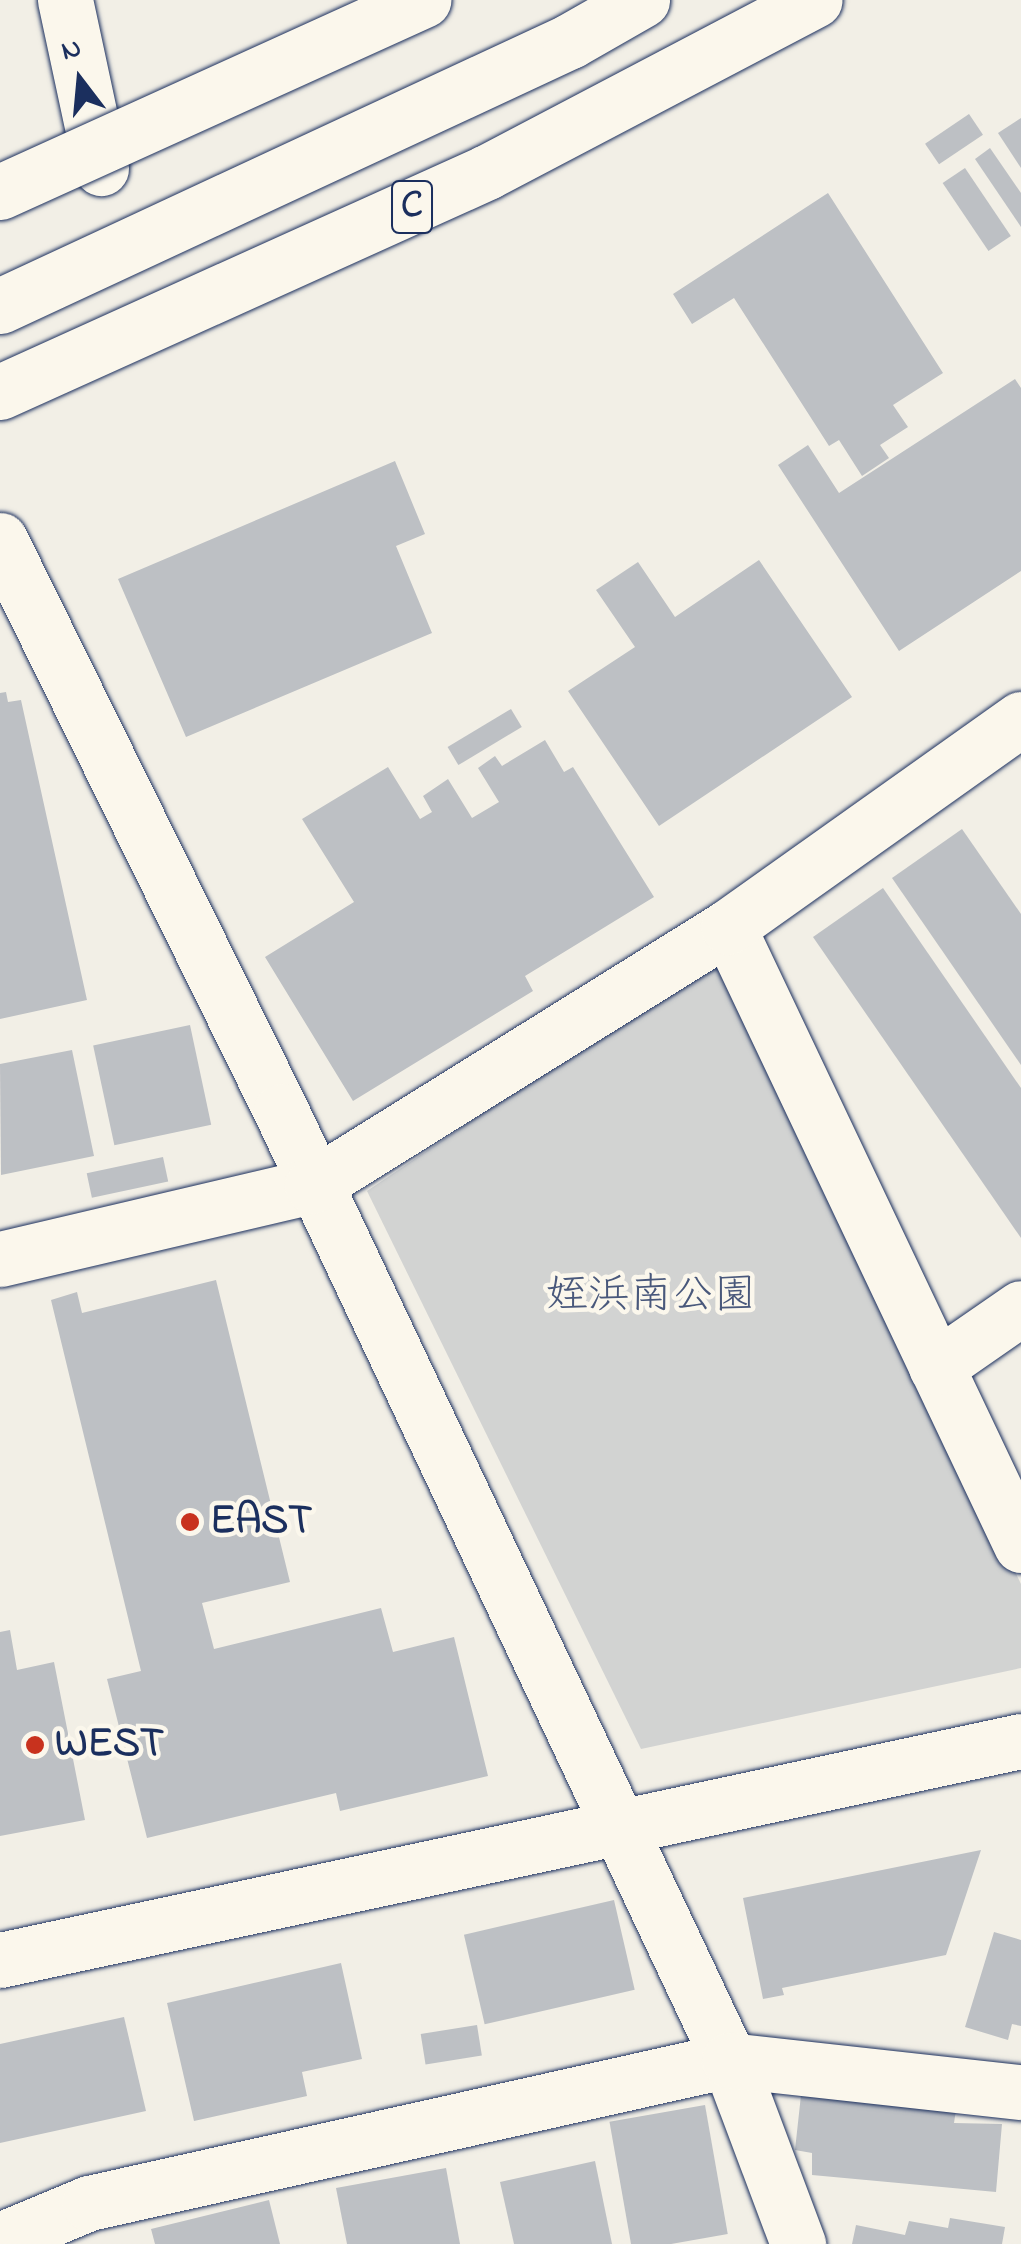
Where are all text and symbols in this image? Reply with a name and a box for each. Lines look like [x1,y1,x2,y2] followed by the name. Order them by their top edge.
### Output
[57,28,86,73] text: N
[30,30,130,130] north arrow
[390,172,434,242] road number: C
[546,1272,756,1322] park label: 姪浜南公園
[210,1497,312,1547] place label: EAST
[179,1511,201,1533] marker: EAST
[55,1720,164,1770] place label: WEST
[24,1734,46,1756] marker: WEST

